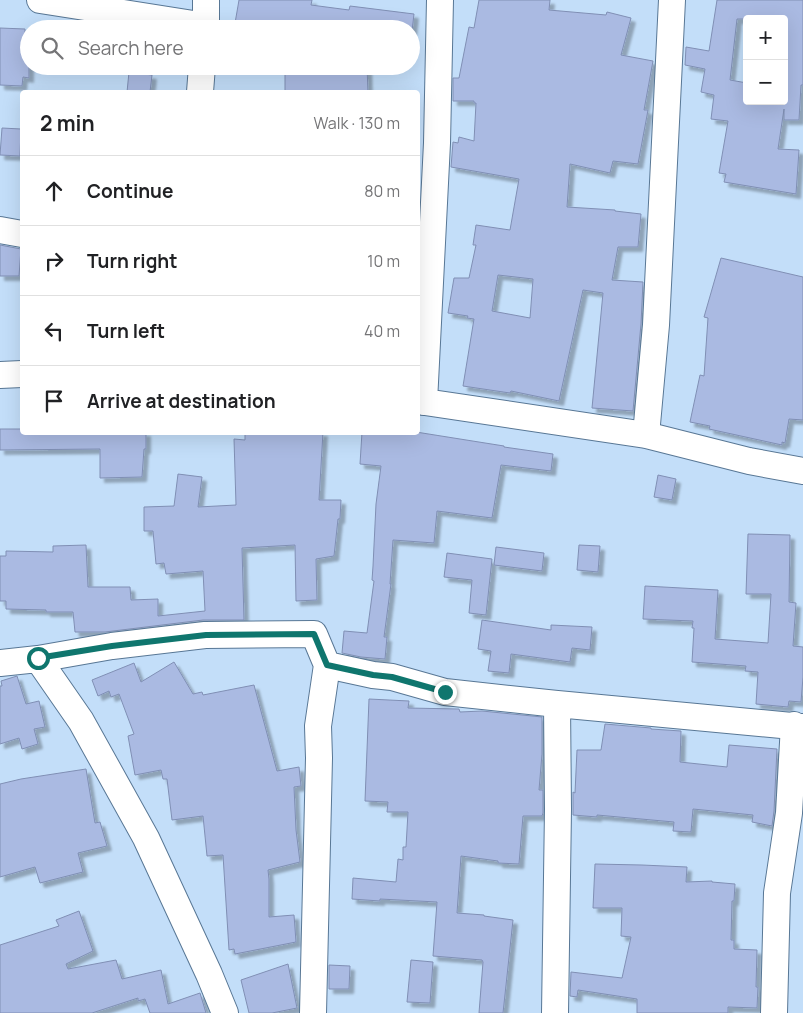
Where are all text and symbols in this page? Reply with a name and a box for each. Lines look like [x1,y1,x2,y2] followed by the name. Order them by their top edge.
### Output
[743,15,788,105] map controls
[743,15,788,60] button: +
[20,20,420,75] search box
[38,34,66,62] icon: search
[78,35,184,61] text: Search here
[743,60,788,105] button: −
[40,109,95,137] text: 2 min
[314,112,400,134] text: Walk · 130 m
[40,177,68,205] icon: ahead
[87,178,173,204] text: Continue
[364,180,400,202] text: 80 m
[40,247,68,275] icon: right
[87,248,177,274] text: Turn right
[367,250,400,272] text: 10 m
[40,317,68,345] icon: left
[87,318,165,344] text: Turn left
[364,320,400,342] text: 40 m
[40,387,68,415] icon: arrive
[87,388,276,414] text: Arrive at destination
[27,647,50,670] route start
[434,681,457,704] route end

